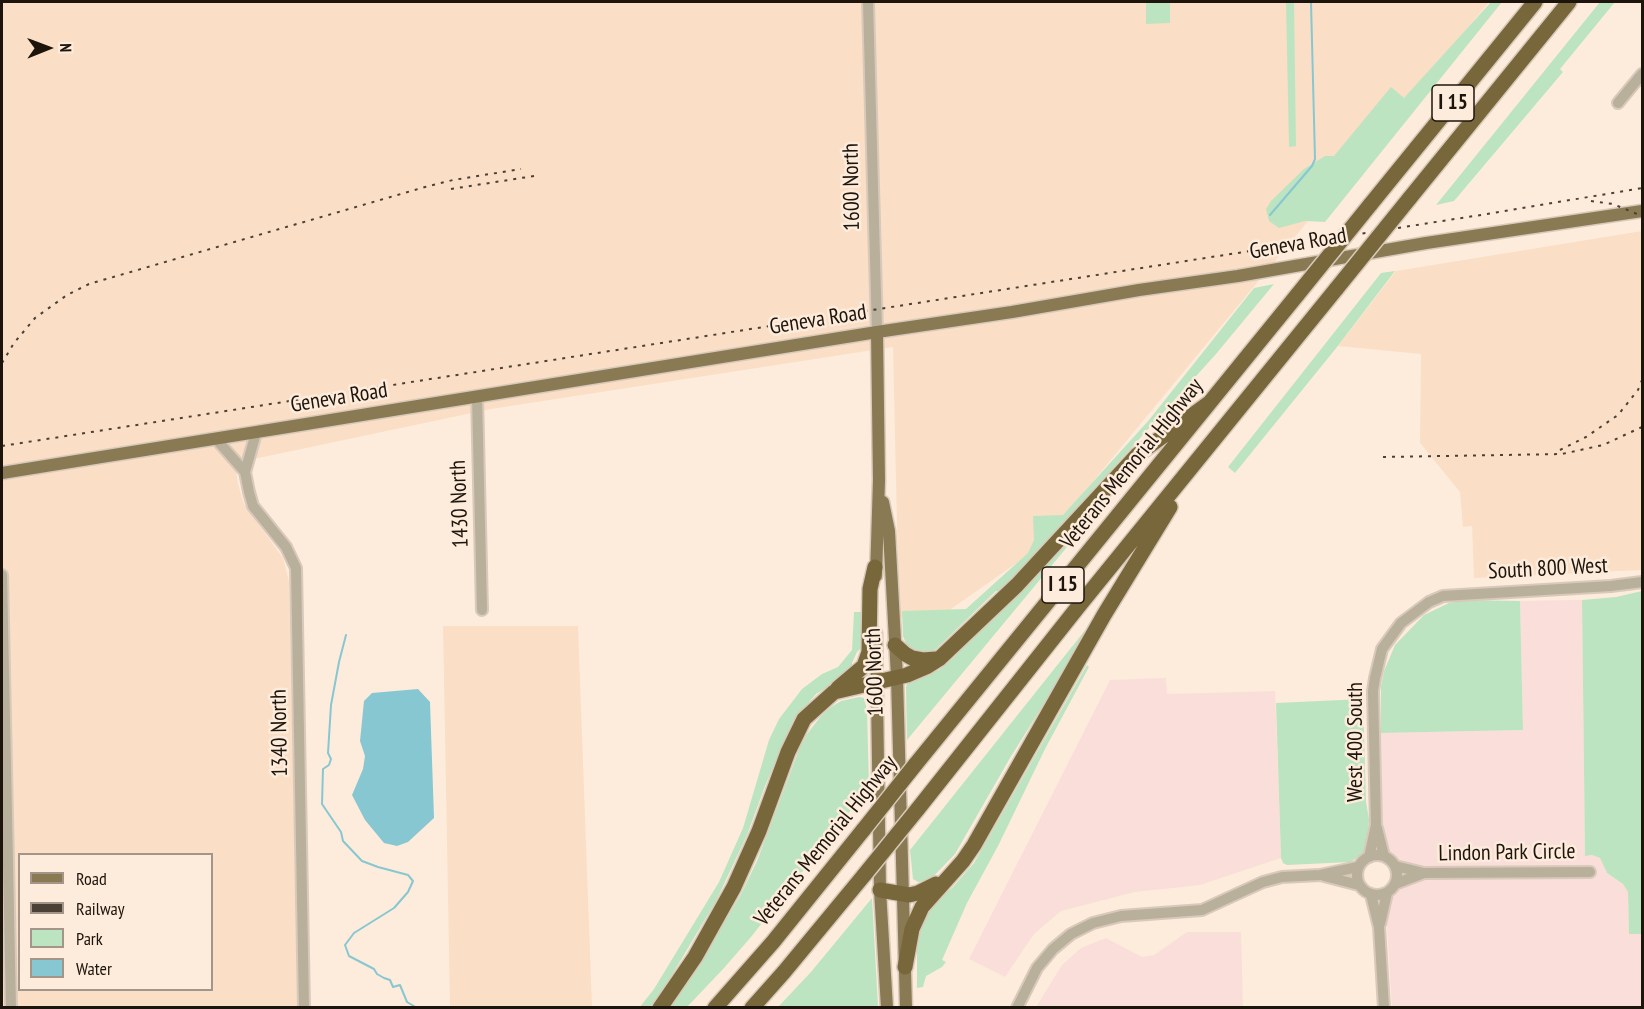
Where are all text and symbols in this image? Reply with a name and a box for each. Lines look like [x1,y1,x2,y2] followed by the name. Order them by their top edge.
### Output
[18,18,78,78] north arrow
[56,43,76,52] text: N
[1432,85,1474,121] road number: I 15
[838,143,866,231] street label: 1600 North
[1248,223,1348,265] street label: Geneva Road
[768,299,868,341] street label: Geneva Road
[1055,373,1209,555] street label: Veterans Memorial Highway
[289,377,389,419] street label: Geneva Road
[445,460,475,548] street label: 1430 North
[1487,553,1609,585] street label: South 800 West
[1042,567,1084,603] road number: I 15
[860,628,890,716] street label: 1600 North
[1343,682,1369,802] street label: West 400 South
[266,689,294,777] street label: 1340 North
[749,750,903,932] street label: Veterans Memorial Highway
[1438,839,1576,867] street label: Lindon Park Circle
[18,853,213,991] legend
[76,867,107,890] text: Road
[76,897,125,920] text: Railway
[76,927,103,950] text: Park
[76,957,112,980] text: Water

